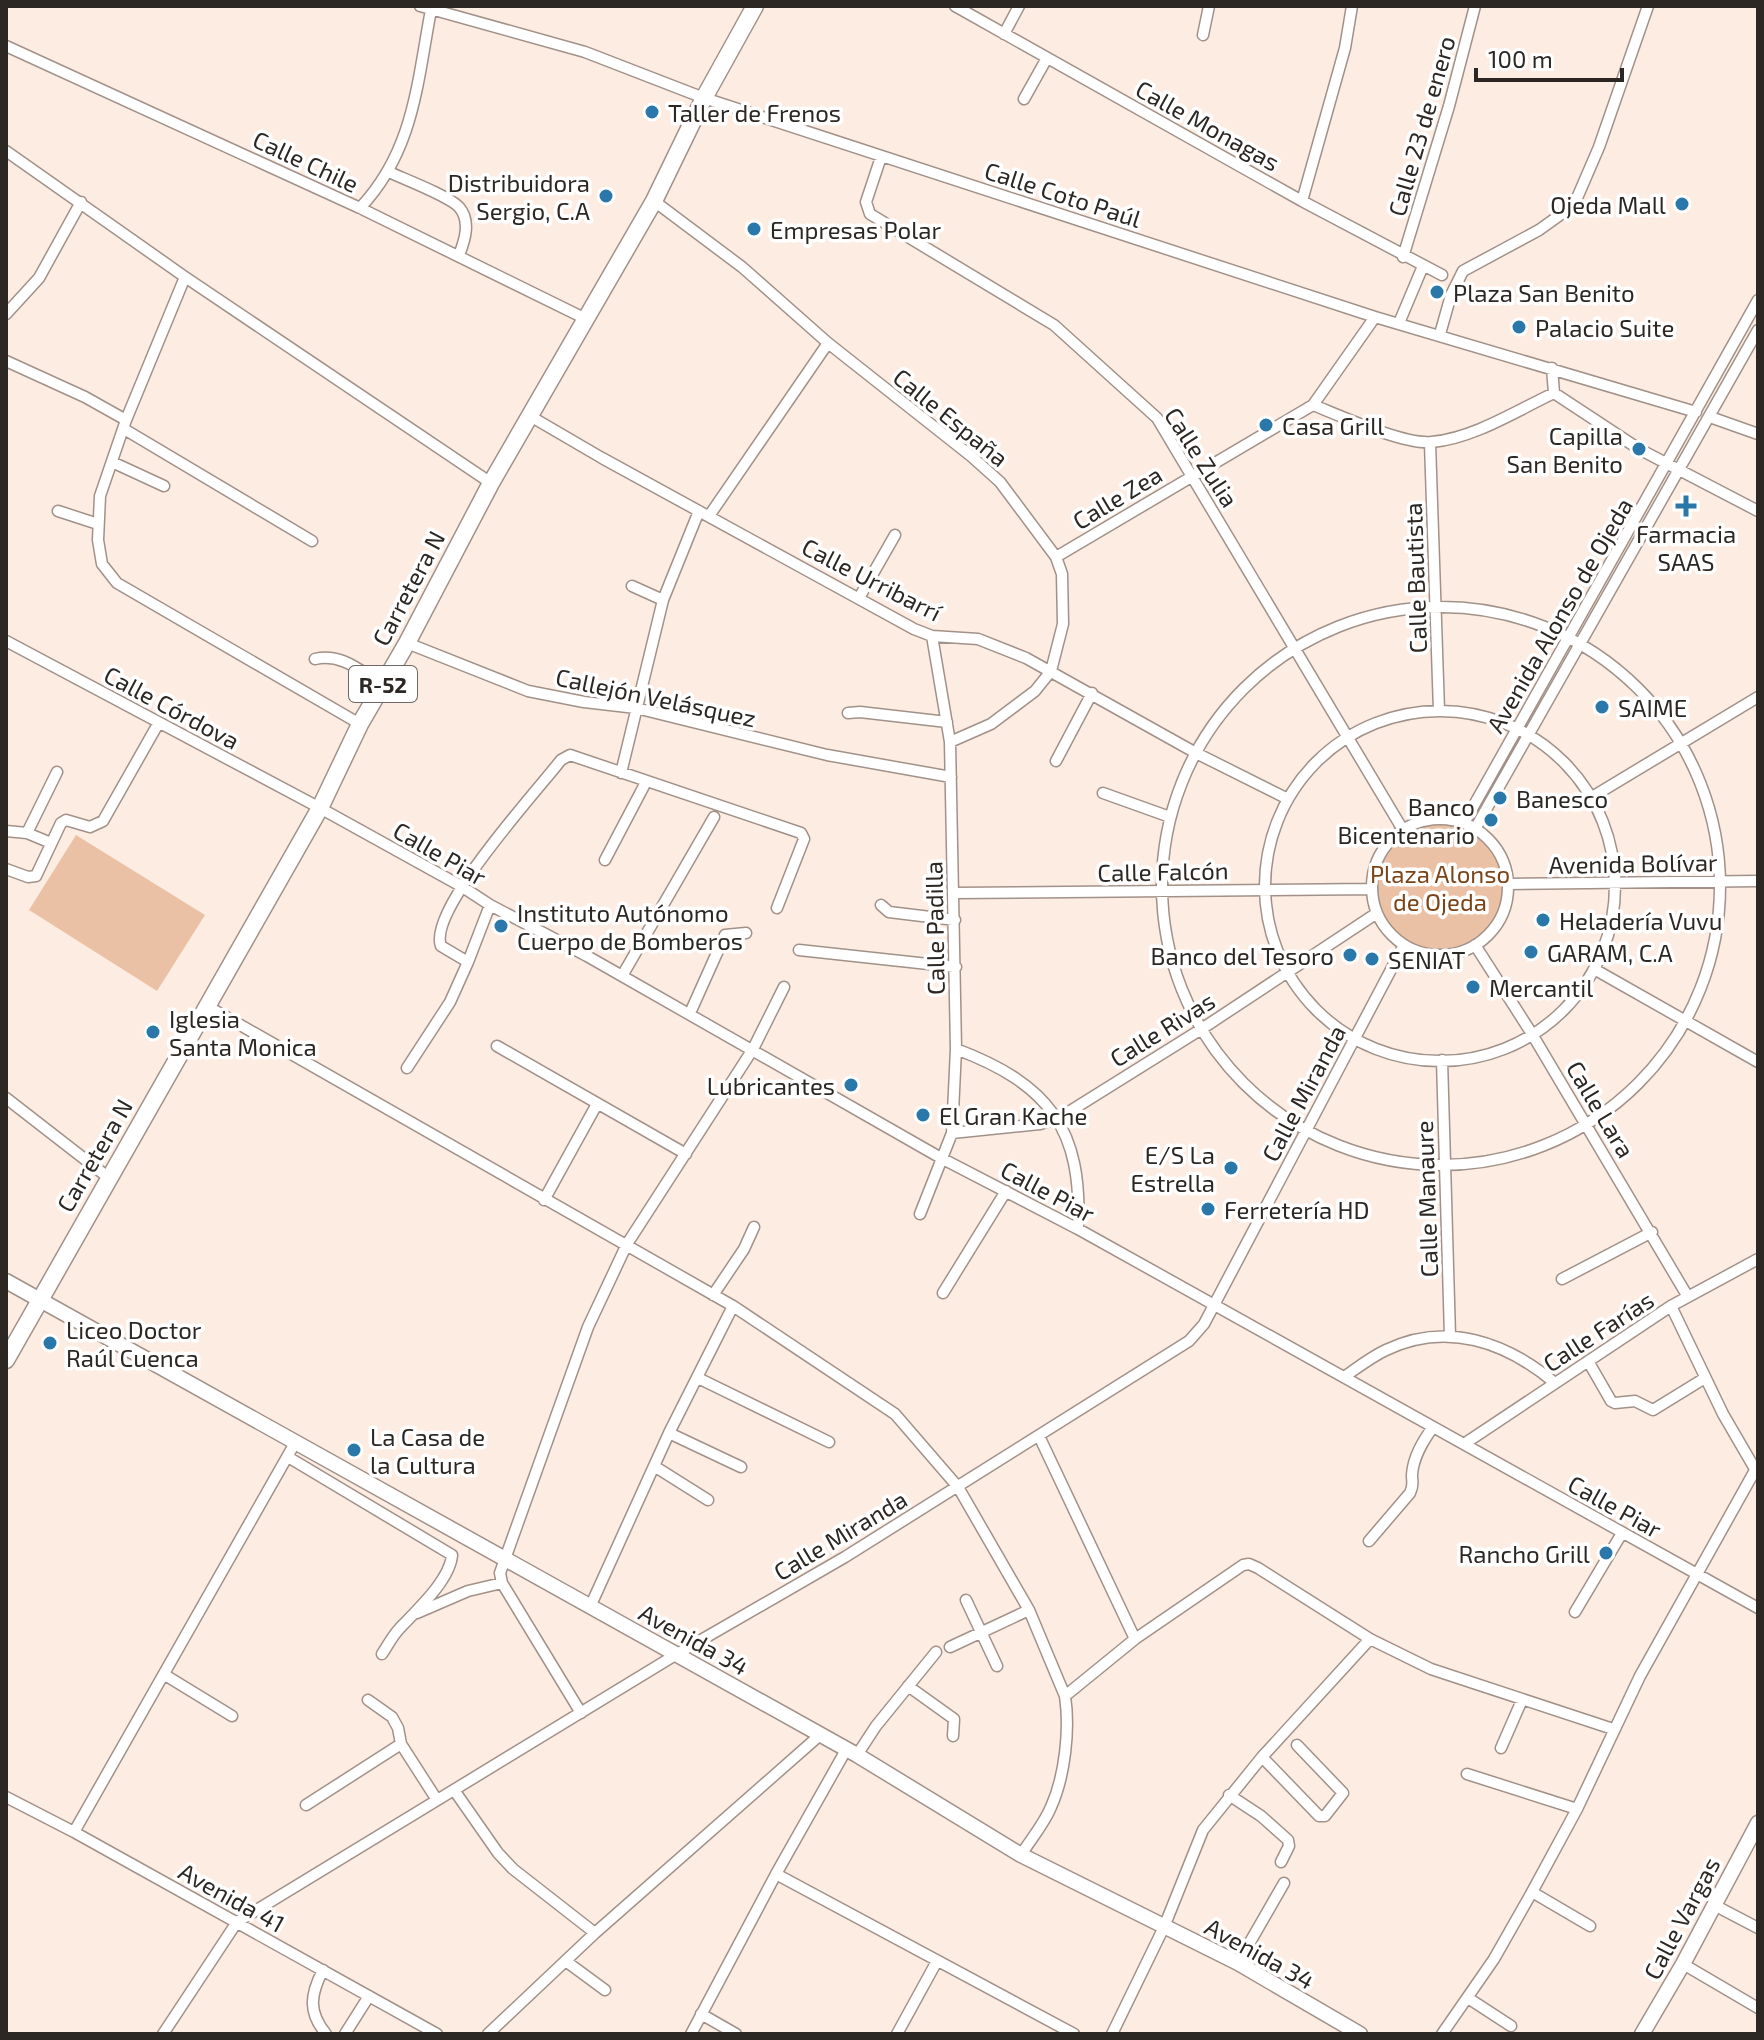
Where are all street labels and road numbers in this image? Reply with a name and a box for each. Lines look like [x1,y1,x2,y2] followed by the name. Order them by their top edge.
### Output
[1381,33,1461,219] street label: Calle 23 de enero
[1131,74,1285,176] street label: Calle Monagas
[249,124,363,198] street label: Calle Chile
[981,155,1145,233] street label: Calle Coto Paúl
[888,362,1014,472] street label: Calle España
[1159,402,1245,512] street label: Calle Zulia
[1067,459,1167,535] street label: Calle Zea
[1480,492,1638,738] street label: Avenida Alonso de Ojeda
[1398,502,1432,654] street label: Calle Bautista
[366,526,450,650] street label: Carretera N
[797,531,947,627] street label: Calle Urribarrí
[99,659,245,755] street label: Calle Córdova
[553,662,759,732] street label: Callejón Velásquez
[349,666,417,702] road number: R-52
[388,815,492,891] street label: Calle Piar
[1548,847,1718,879] street label: Avenida Bolívar
[1097,855,1229,887] street label: Calle Falcón
[918,861,950,995] street label: Calle Padilla
[1104,985,1220,1073] street label: Calle Rivas
[1255,1020,1351,1166] street label: Calle Miranda
[1561,1055,1641,1163] street label: Calle Lara
[50,1093,138,1217] street label: Carretera N
[1409,1120,1443,1278] street label: Calle Manaure
[996,1154,1100,1228] street label: Calle Piar
[1537,1285,1659,1377] street label: Calle Farías
[1563,1469,1667,1544] street label: Calle Piar
[768,1484,912,1586] street label: Calle Miranda
[634,1597,754,1681] street label: Avenida 34
[1637,1852,1725,1984] street label: Calle Vargas
[174,1856,290,1938] street label: Avenida 41
[1200,1911,1320,1995] street label: Avenida 34

